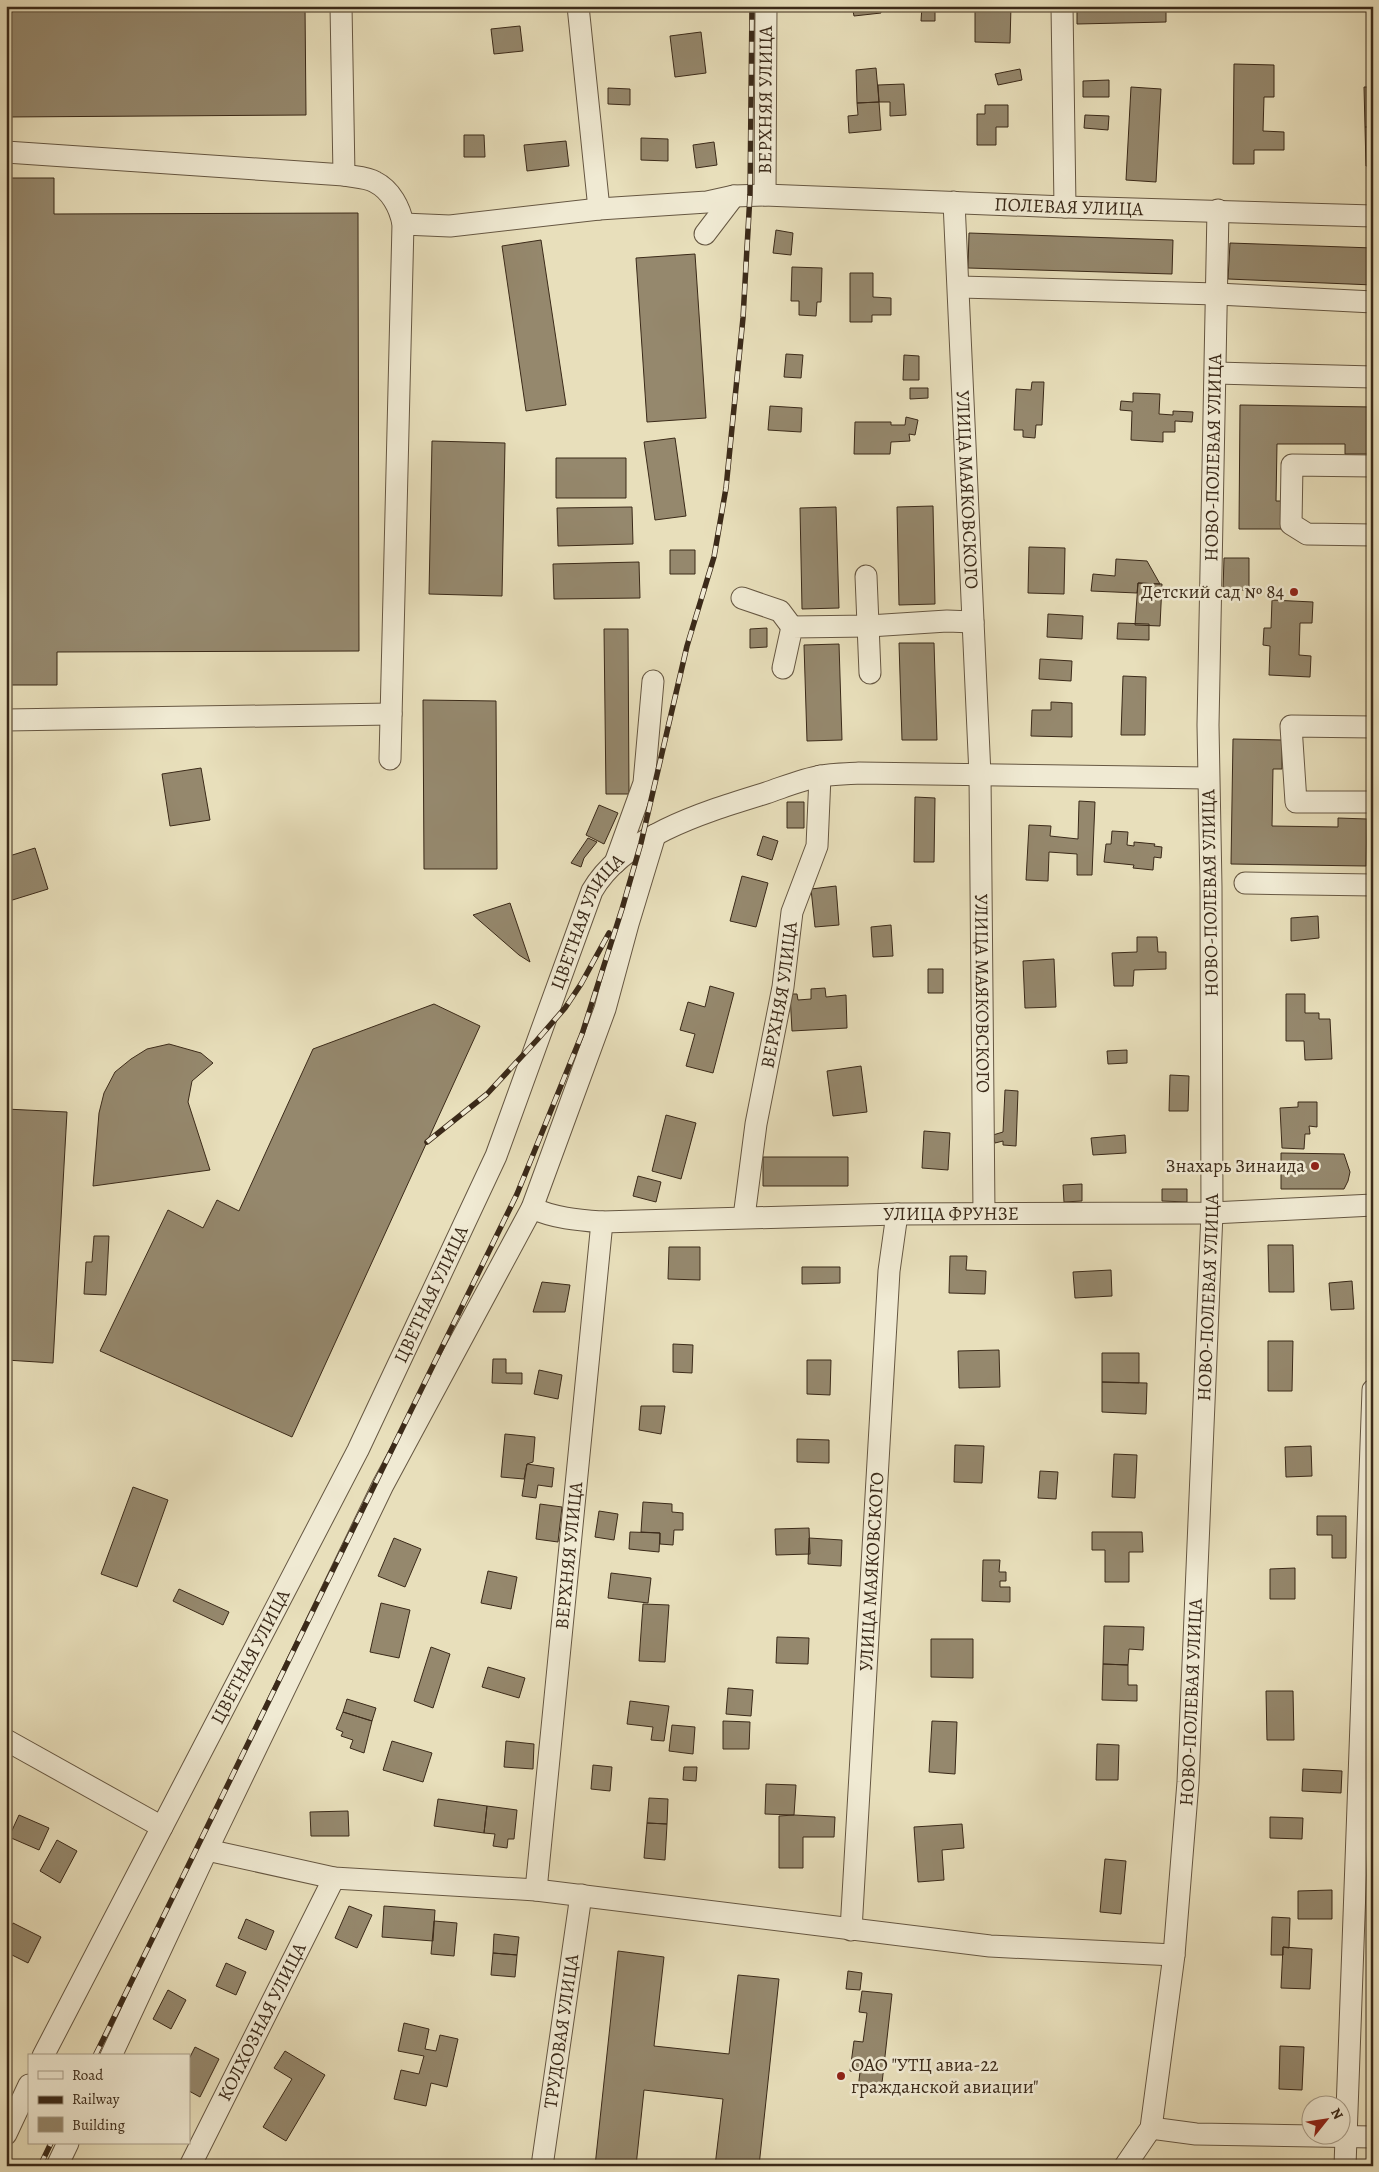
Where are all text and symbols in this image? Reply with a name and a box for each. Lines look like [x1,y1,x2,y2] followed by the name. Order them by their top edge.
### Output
[752,25,779,174] street label: ВЕРХНЯЯ УЛИЦА
[994,191,1145,222] street label: ПОЛЕВАЯ УЛИЦА
[1198,353,1228,562] street label: НОВО-ПОЛЕВАЯ УЛИЦА
[950,390,985,590] street label: УЛИЦА МАЯКОВСКОГО
[1141,579,1284,605] place label: Детский сад № 84
[1288,586,1300,598] marker: Детский сад № 84
[1195,788,1225,997] street label: НОВО-ПОЛЕВАЯ УЛИЦА
[544,847,630,993] street label: ЦВЕТНАЯ УЛИЦА
[968,894,996,1093] street label: УЛИЦА МАЯКОВСКОГО
[754,919,804,1071] street label: ВЕРХНЯЯ УЛИЦА
[1166,1153,1305,1179] place label: Знахарь Зинаида
[1309,1160,1321,1172] marker: Знахарь Зинаида
[1191,1193,1225,1402] street label: НОВО-ПОЛЕВАЯ УЛИЦА
[883,1201,1019,1227] street label: УЛИЦА ФРУНЗЕ
[388,1221,475,1367] street label: ЦВЕТНАЯ УЛИЦА
[853,1471,890,1672] street label: УЛИЦА МАЯКОВСКОГО
[549,1480,589,1631] street label: ВЕРХНЯЯ УЛИЦА
[205,1584,297,1729] street label: ЦВЕТНАЯ УЛИЦА
[1173,1597,1209,1807] street label: НОВО-ПОЛЕВАЯ УЛИЦА
[211,1938,313,2106] street label: КОЛХОЗНАЯ УЛИЦА
[537,1952,585,2110] street label: ТРУДОВАЯ УЛИЦА
[851,2052,1039,2100] place label: ОАО "УТЦ авиа-22 гражданской авиации"
[28,2054,190,2144] legend
[72,2065,104,2085] text: Road
[835,2070,847,2082] marker: ОАО "УТЦ авиа-22 гражданской авиации"
[72,2089,120,2109] text: Railway
[1302,2094,1352,2144] north arrow
[1326,2105,1348,2123] text: N
[72,2115,125,2135] text: Building

